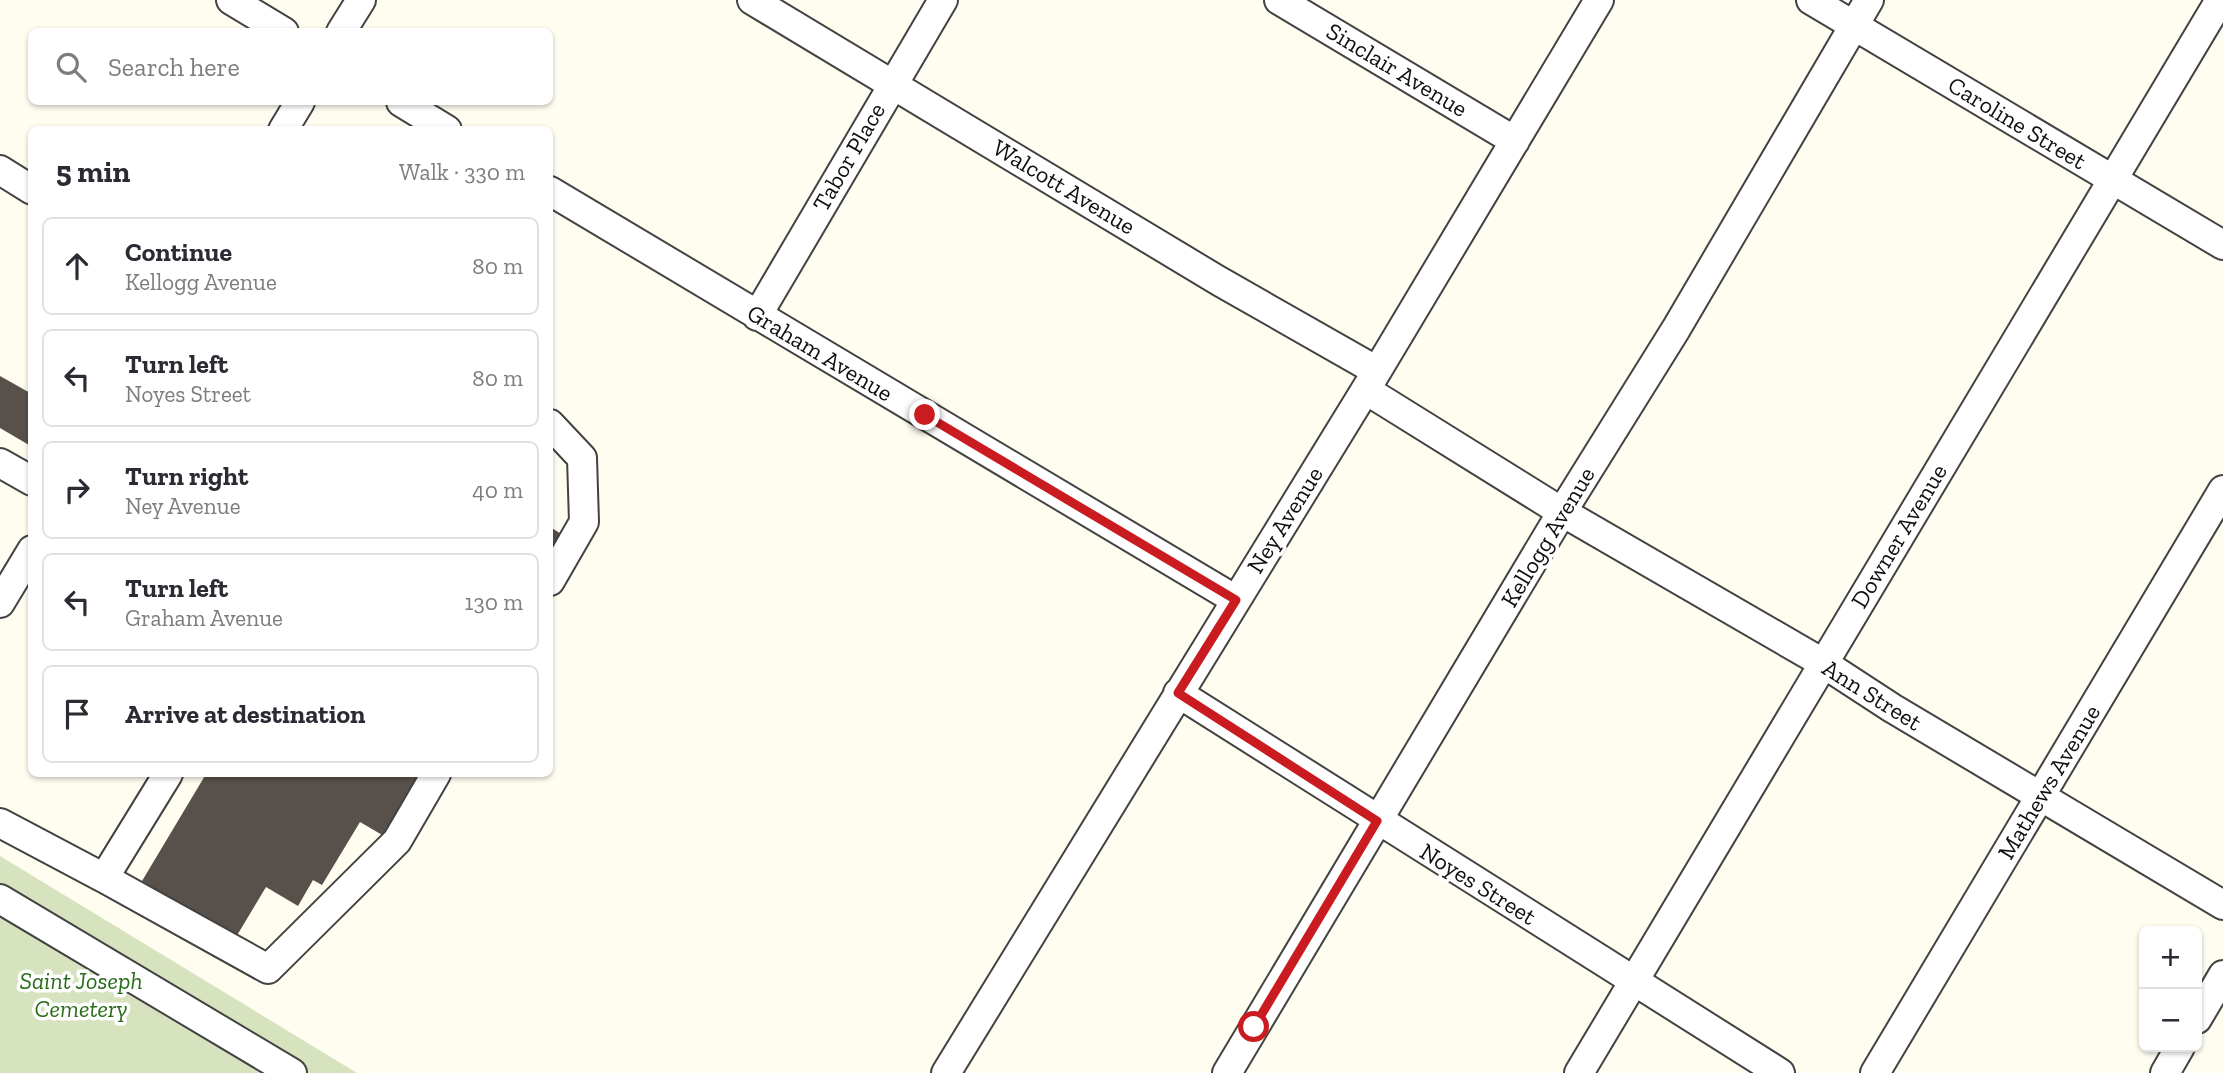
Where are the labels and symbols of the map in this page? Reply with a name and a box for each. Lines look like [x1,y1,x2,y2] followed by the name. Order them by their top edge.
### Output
[1321,16,1473,123] street label: Sinclair Avenue
[1943,70,2092,175] street label: Caroline Street
[806,97,891,216] street label: Tabor Place
[988,133,1141,241] street label: Walcott Avenue
[742,298,898,407] street label: Graham Avenue
[909,399,940,430] route end
[1844,458,1953,613] street label: Downer Avenue
[1240,461,1329,579] street label: Ney Avenue
[1494,461,1601,612] street label: Kellogg Avenue
[1817,653,1927,737] street label: Ann Street
[1991,699,2106,864] street label: Mathews Avenue
[1415,836,1542,931] street label: Noyes Street
[19,966,143,1023] park label: Saint Joseph Cemetery
[1238,1011,1269,1042] route start

